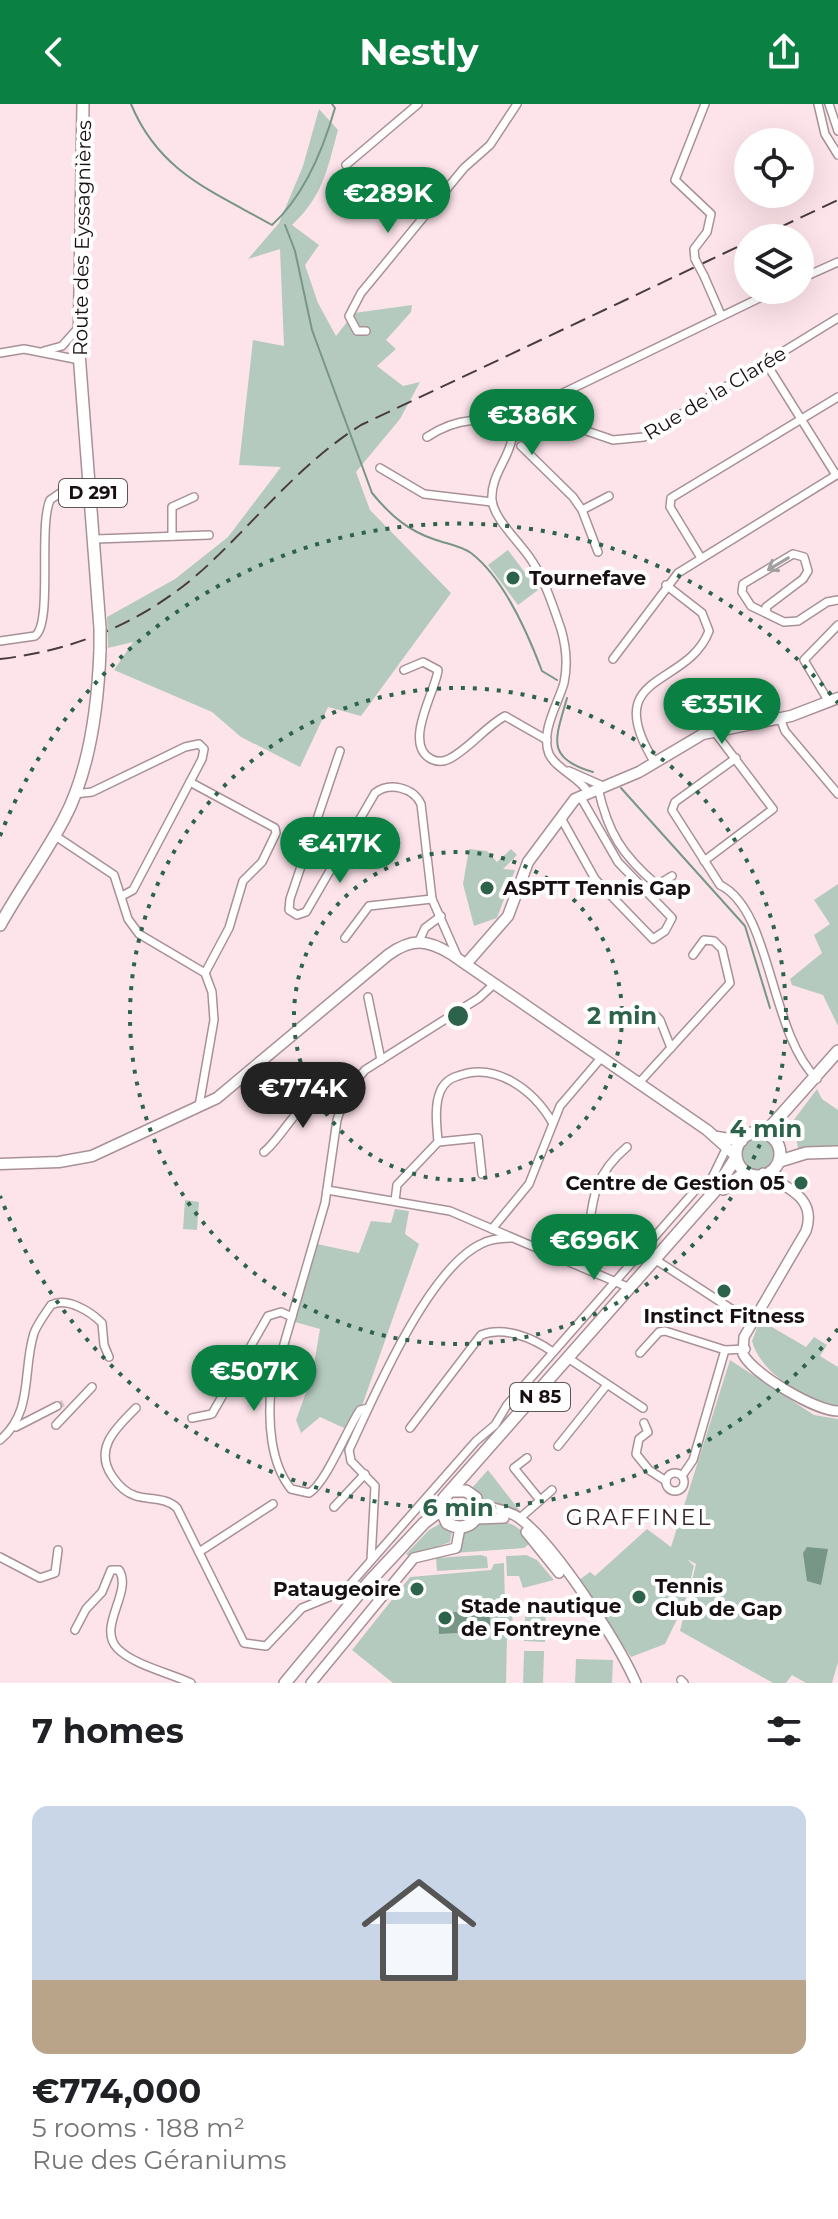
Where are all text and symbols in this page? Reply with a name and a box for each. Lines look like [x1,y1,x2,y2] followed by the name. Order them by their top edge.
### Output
[32,30,76,74] icon: back
[360,30,478,74] text: Nestly
[762,30,806,74] icon: share
[68,120,96,356] street label: Route des Eyssagnières
[734,128,814,304] map controls
[734,128,814,208] button: locate
[332,167,444,235] pin: €289K
[343,177,433,209] text: €289K
[734,224,814,304] button: layers
[639,341,791,445] street label: Rue de la Clarée
[476,389,588,457] pin: €386K
[487,399,577,431] text: €386K
[59,479,127,507] road number: D 291
[767,556,790,572] one-way arrow
[529,566,646,590] place label: Tournefave
[504,569,522,587] marker: Tournefave
[666,678,778,746] pin: €351K
[681,688,763,720] text: €351K
[284,817,396,885] pin: €417K
[298,827,382,859] text: €417K
[502,876,691,900] place label: ASPTT Tennis Gap
[478,879,496,897] marker: ASPTT Tennis Gap
[587,1001,657,1030] text: 2 min
[444,1002,472,1030] centre of rings
[247,1062,359,1130] pin: €774K
[259,1072,347,1104] text: €774K
[730,1114,802,1143] text: 4 min
[565,1171,785,1195] place label: Centre de Gestion 05
[792,1174,810,1192] marker: Centre de Gestion 05
[538,1214,650,1282] pin: €696K
[549,1224,639,1256] text: €696K
[715,1282,733,1300] marker: Instinct Fitness
[643,1304,805,1328] place label: Instinct Fitness
[198,1345,310,1413] pin: €507K
[209,1355,299,1387] text: €507K
[510,1383,570,1411] road number: N 85
[422,1493,494,1522] text: 6 min
[566,1504,712,1531] district label: GRAFFINEL
[655,1574,783,1621] place label: Tennis Club de Gap
[273,1577,401,1601] place label: Pataugeoire
[408,1580,426,1598] marker: Pataugeoire
[630,1588,648,1606] marker: Tennis Club de Gap
[461,1594,621,1641] place label: Stade nautique de Fontreyne
[436,1609,454,1627] marker: Stade nautique de Fontreyne
[762,1709,806,1753] icon: filters
[32,1710,184,1752] text: 7 homes
[347,1858,491,2002] icon: home
[32,2070,201,2112] text: €774,000
[32,2112,245,2144] text: 5 rooms · 188 m²
[32,2144,286,2176] text: Rue des Géraniums

